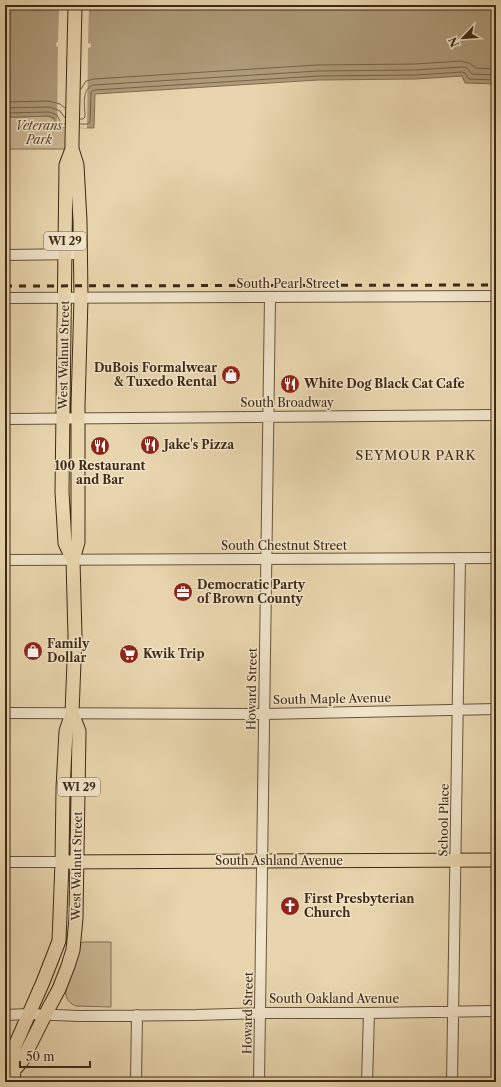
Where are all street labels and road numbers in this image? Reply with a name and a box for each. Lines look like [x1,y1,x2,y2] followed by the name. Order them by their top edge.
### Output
[44,232,86,250] road number: WI 29
[236,276,340,291] street label: South Pearl Street
[55,299,72,411] street label: West Walnut Street
[240,395,334,410] street label: South Broadway
[221,538,348,553] street label: South Chestnut Street
[243,647,260,730] street label: Howard Street
[273,690,392,707] street label: South Maple Avenue
[58,778,100,796] road number: WI 29
[435,783,452,857] street label: School Place
[68,810,85,922] street label: West Walnut Street
[215,853,343,868] street label: South Ashland Avenue
[239,971,256,1054] street label: Howard Street
[269,991,399,1006] street label: South Oakland Avenue

